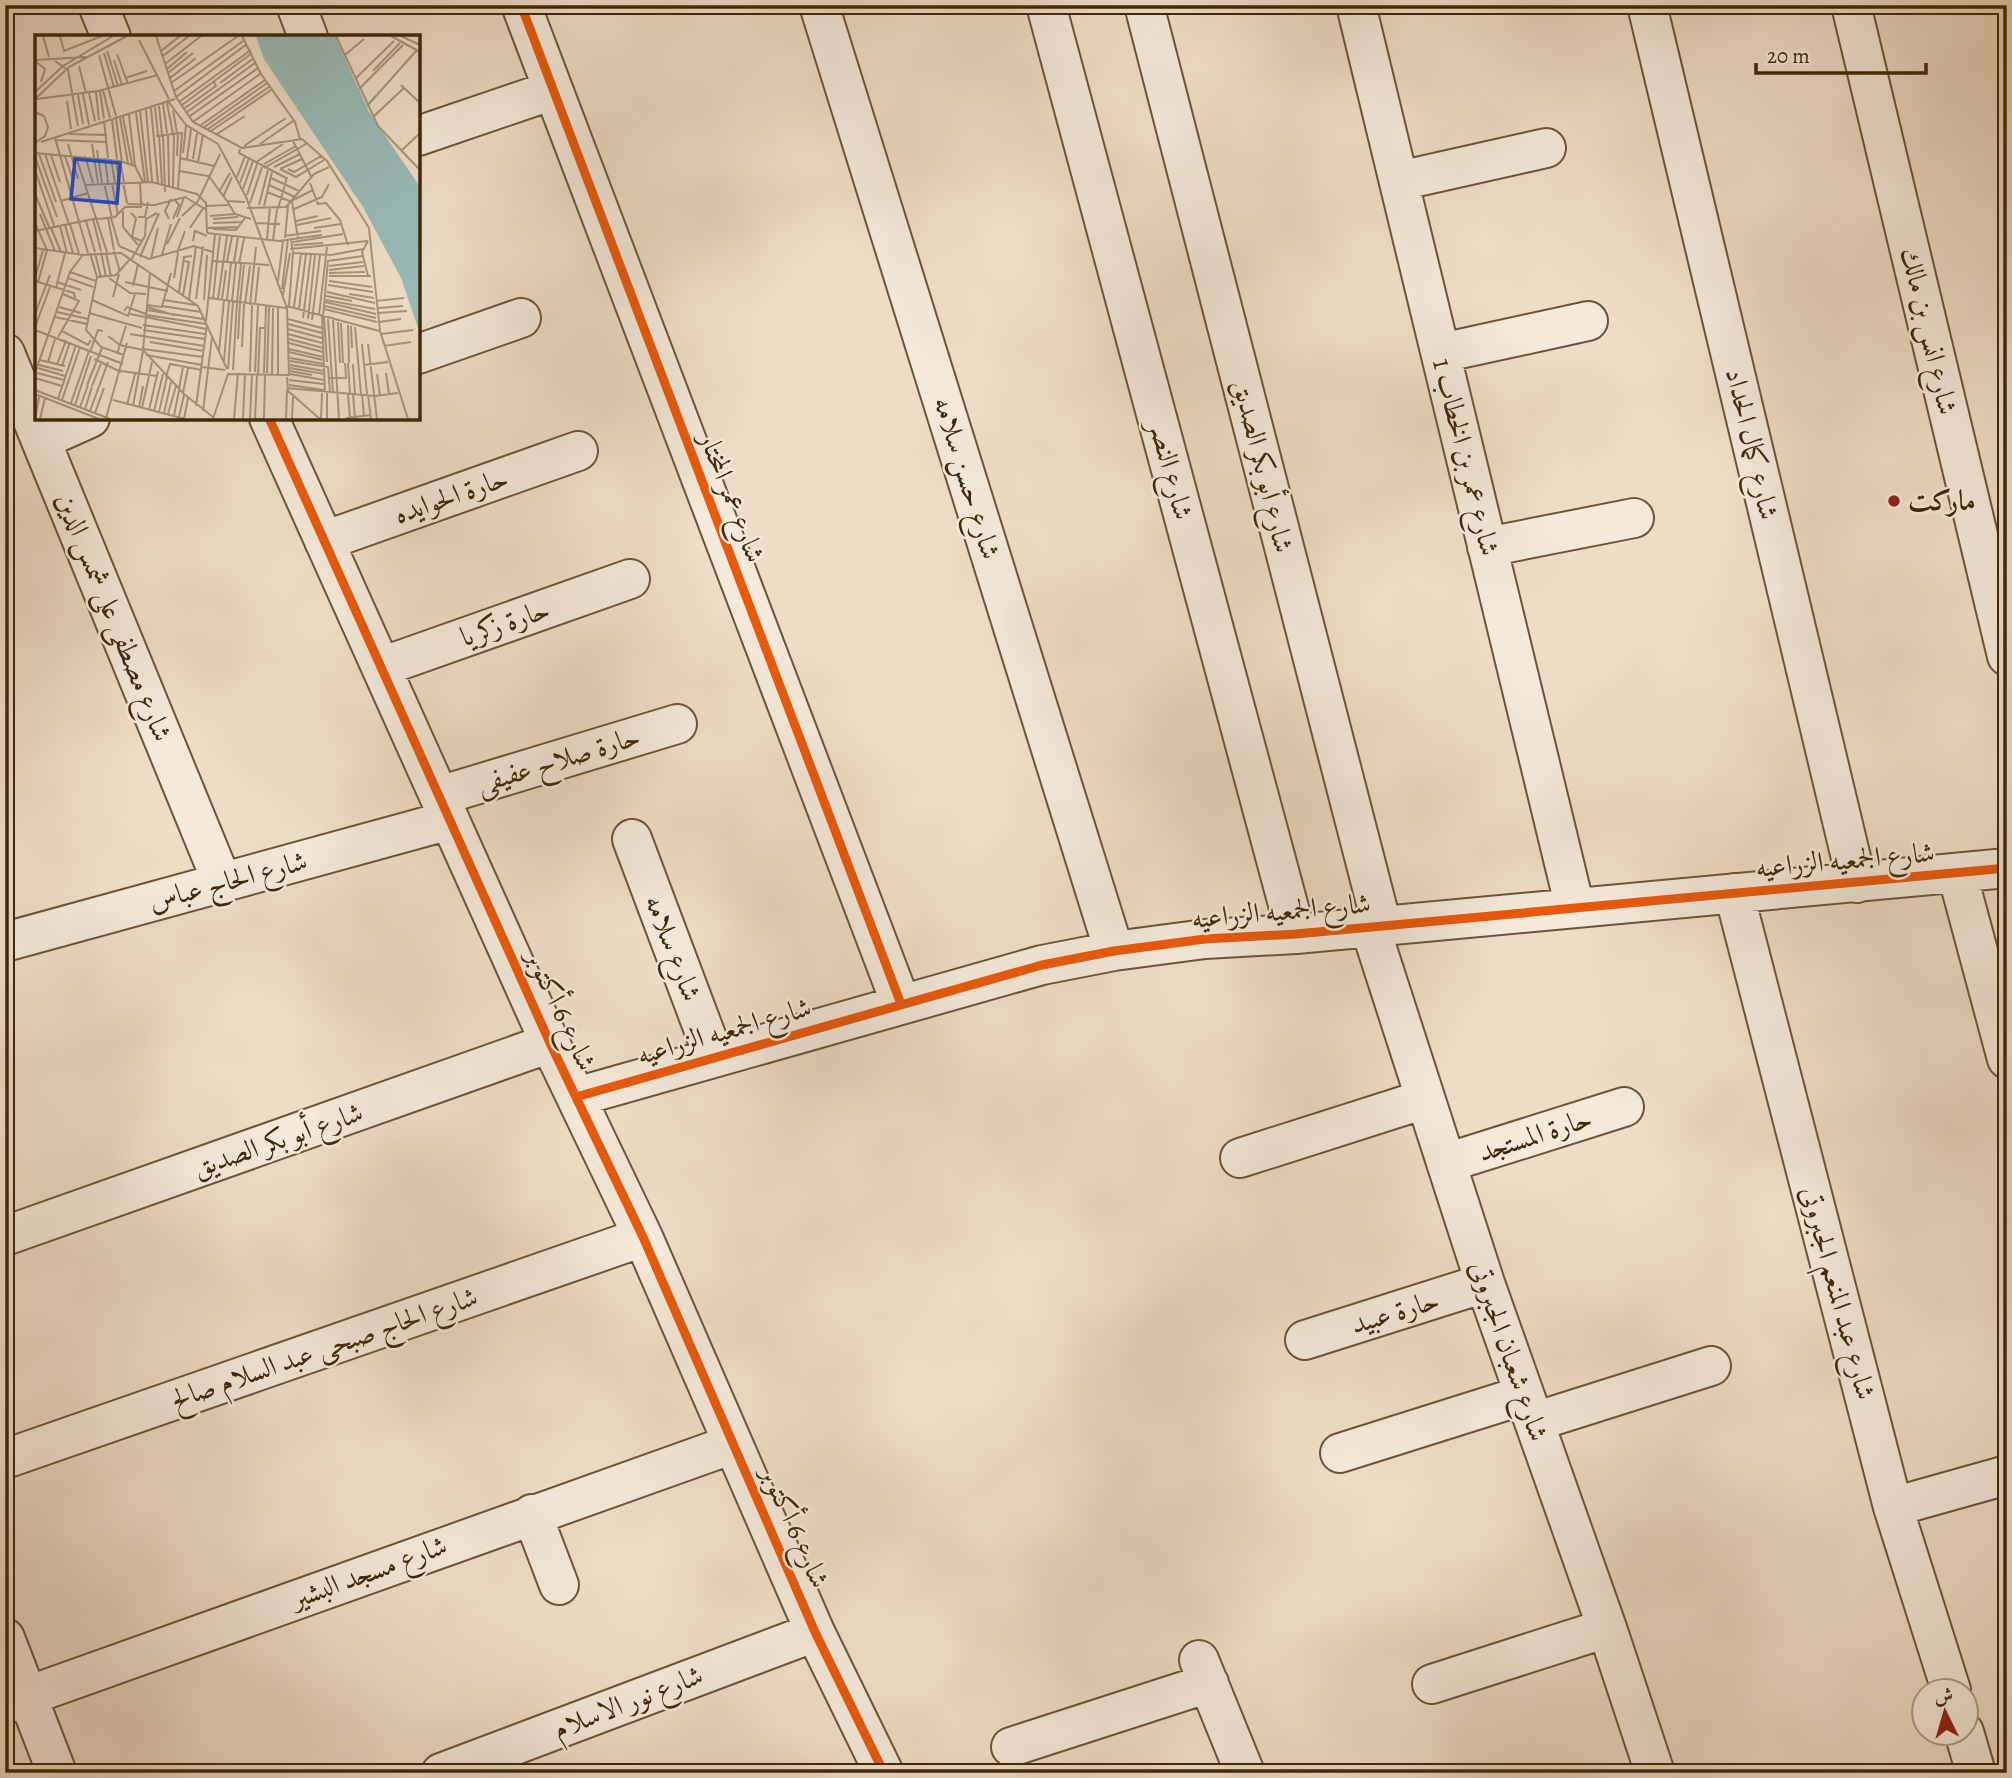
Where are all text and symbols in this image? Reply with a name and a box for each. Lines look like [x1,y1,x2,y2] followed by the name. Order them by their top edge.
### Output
[1756,32,1926,76] scale bar
[35,35,420,420] inset map
[1767,42,1810,70] text: 20 m
[1887,244,1967,419] street label: شارع انس بن مالك
[1419,354,1509,561] street label: شارع عمر بن الخطاب 1
[1712,364,1788,524] street label: شارع كمال الحداد
[1219,375,1304,558] street label: شارع أبو بكر الصديق
[920,392,1010,565] street label: شارع حسن سلامه
[1135,413,1203,525] street label: شارع النصر
[685,423,774,569] street label: شارع عمر المختار
[389,459,513,533] street label: حارة الحوايده
[1908,482,1976,520] place label: ماركت
[43,487,181,749] street label: شارع مصطفى على شمس الدين
[1886,493,1902,509] marker: ماركت
[455,590,555,656] street label: حارة زكريا
[471,717,646,809] street label: حارة صلاح عفيفى
[1754,833,1937,891] street label: شارع الجمعيه الزراعيه
[144,842,313,926] street label: شارع الحاج عباس
[1190,884,1373,942] street label: شارع الجمعيه الزراعيه
[632,889,711,1008] street label: شارع سلامه
[511,940,607,1079] street label: شارع 6 أكتوبر
[632,988,817,1078] street label: شارع الجمعيه الزراعيه
[188,1092,369,1191] street label: شارع أبو بكر الصديق
[1473,1099,1597,1171] street label: حارة المستجد
[1784,1182,1885,1406] street label: شارع عبد المنعم الجبروتى
[1457,1256,1558,1448] street label: شارع شعبان الجبروتى
[165,1278,485,1424] street label: شارع الحاج صبحى عبد السلام صالح
[1346,1281,1444,1343] street label: حارة عبيد
[746,1457,840,1596] street label: شارع 6 أكتوبر
[283,1526,454,1623] street label: شارع مسجد البشير
[548,1656,710,1753] street label: شارع نور الاسلام
[1910,1676,1980,1746] north arrow
[1933,1682,1954,1710] text: ش

